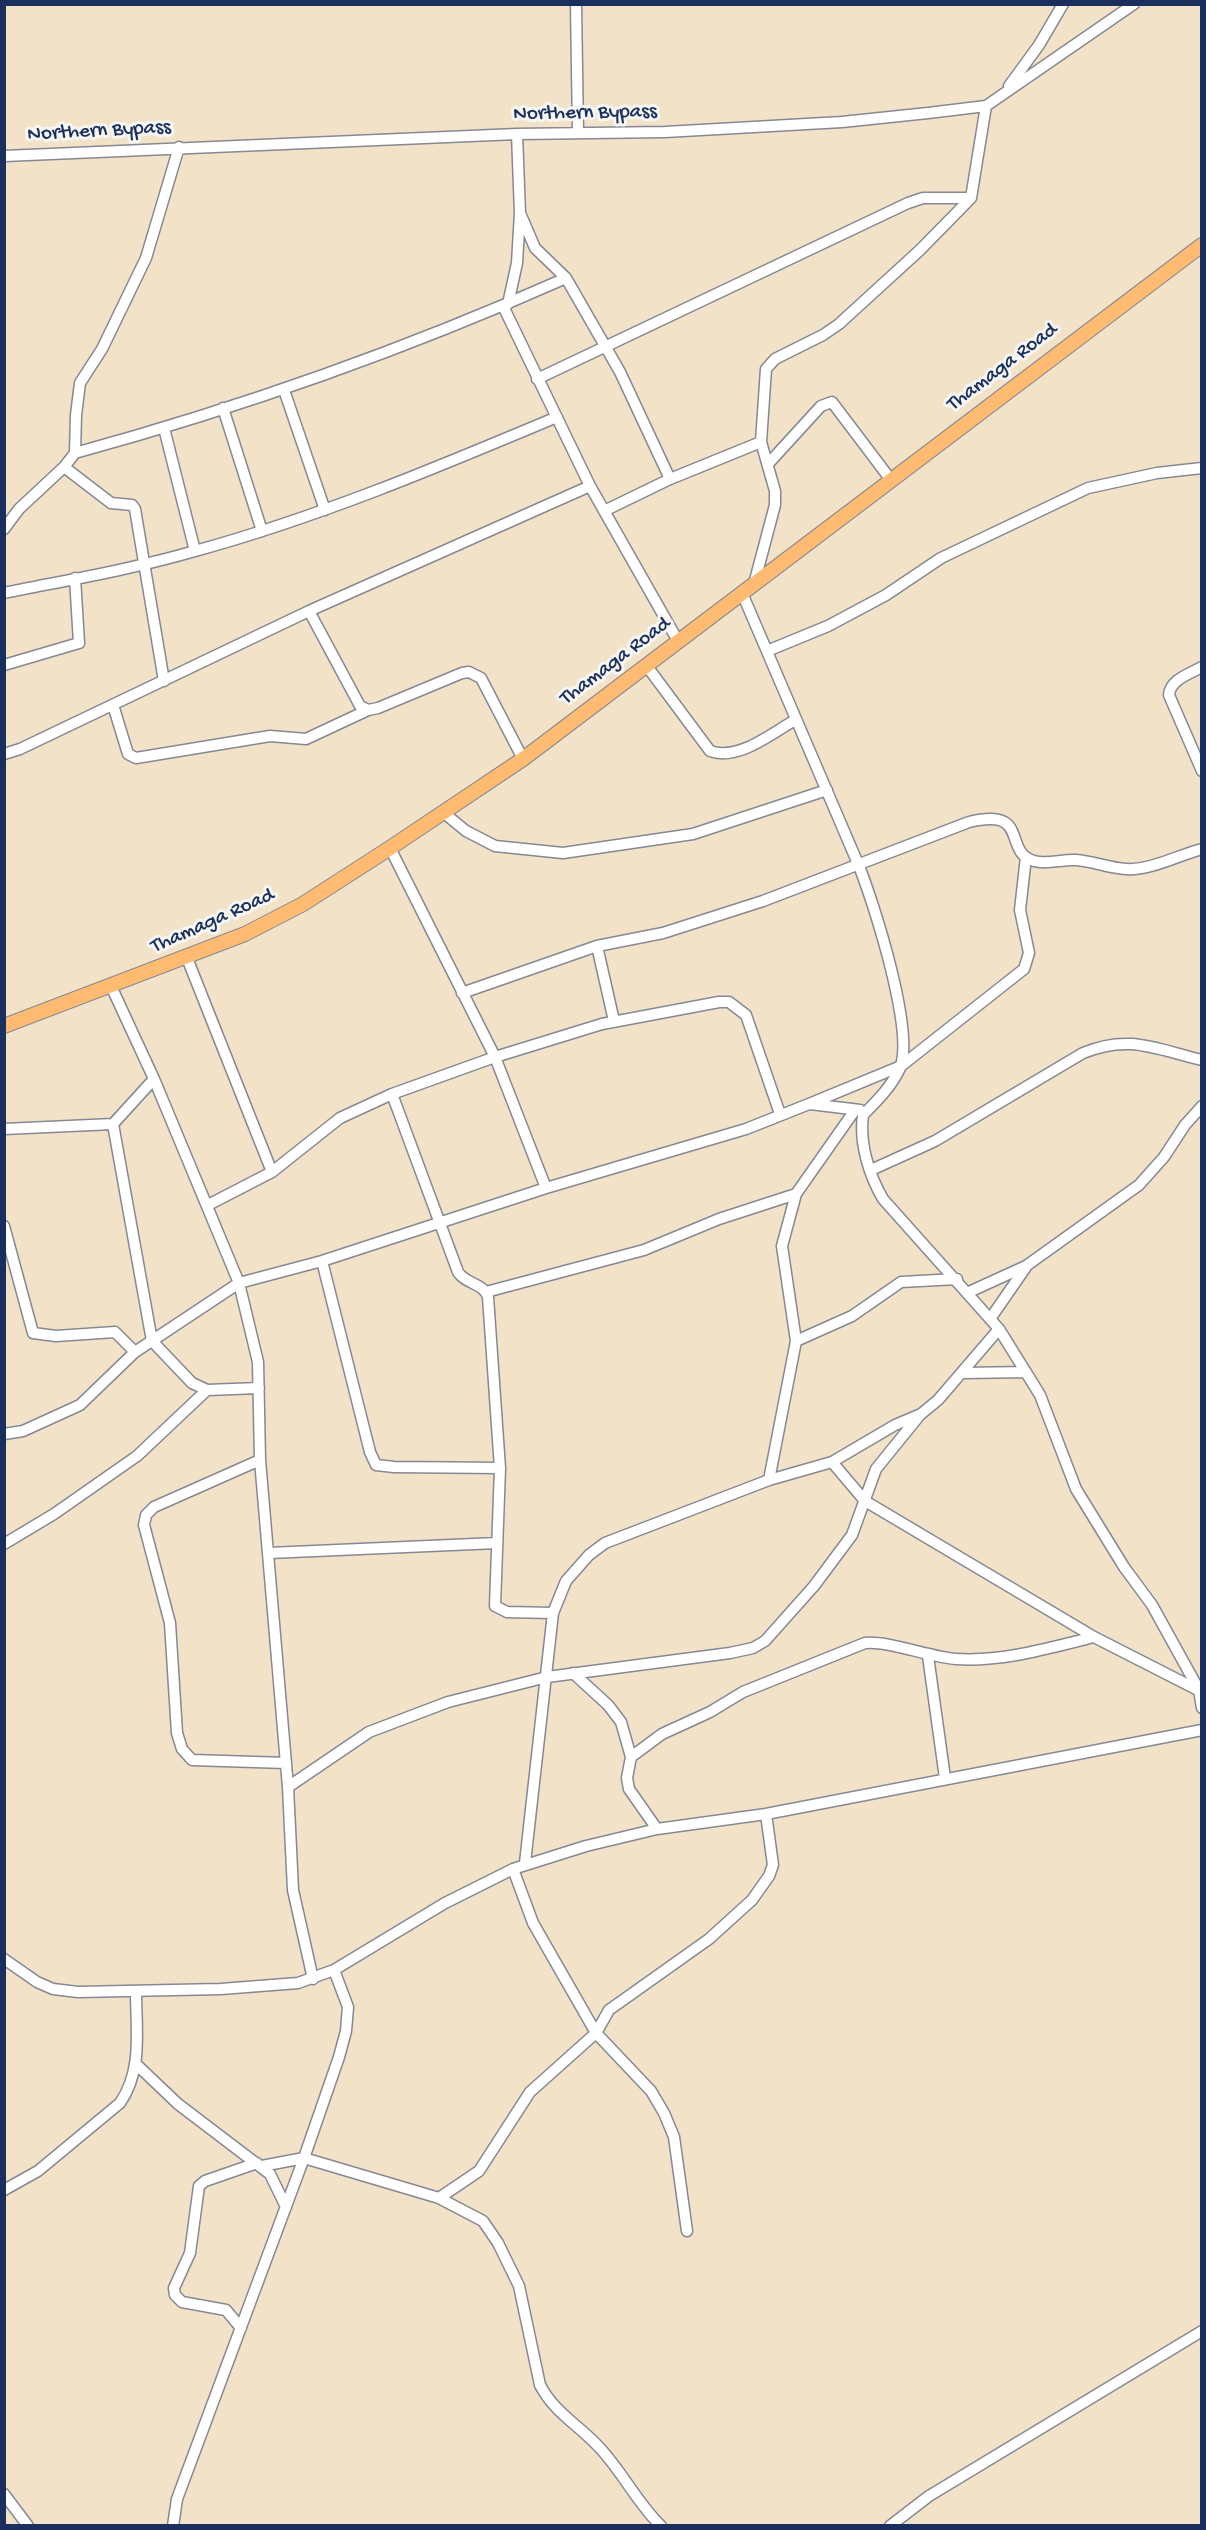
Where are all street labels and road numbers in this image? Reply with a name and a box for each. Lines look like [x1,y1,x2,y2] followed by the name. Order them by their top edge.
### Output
[513,100,657,128] street label: Northern Bypass
[27,116,171,148] street label: Northern Bypass
[943,318,1063,418] street label: Thamaga Road
[556,612,676,712] street label: Thamaga Road
[148,884,278,960] street label: Thamaga Road

